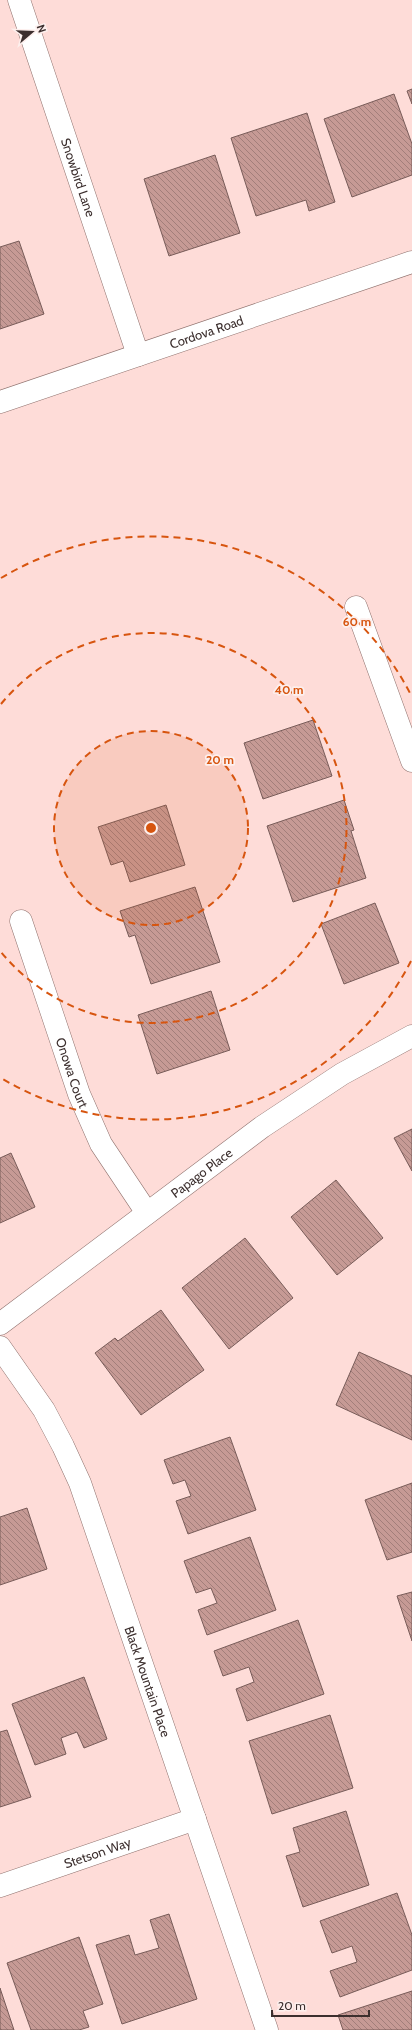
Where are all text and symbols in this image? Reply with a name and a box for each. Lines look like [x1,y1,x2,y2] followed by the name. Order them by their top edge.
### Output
[12,12,52,52] north arrow
[34,23,49,35] text: N
[58,136,99,219] street label: Snowbird Lane
[167,312,245,352] street label: Cordova Road
[343,614,371,629] text: 60 m
[274,682,304,697] text: 40 m
[206,752,234,767] text: 20 m
[144,821,158,835] centre of rings
[53,1035,92,1111] street label: Onowa Court
[168,1144,236,1201] street label: Papago Place
[122,1624,174,1739] street label: Black Mountain Place
[62,1833,133,1871] street label: Stetson Way
[272,1992,369,2018] scale bar
[278,1998,306,2013] text: 20 m

